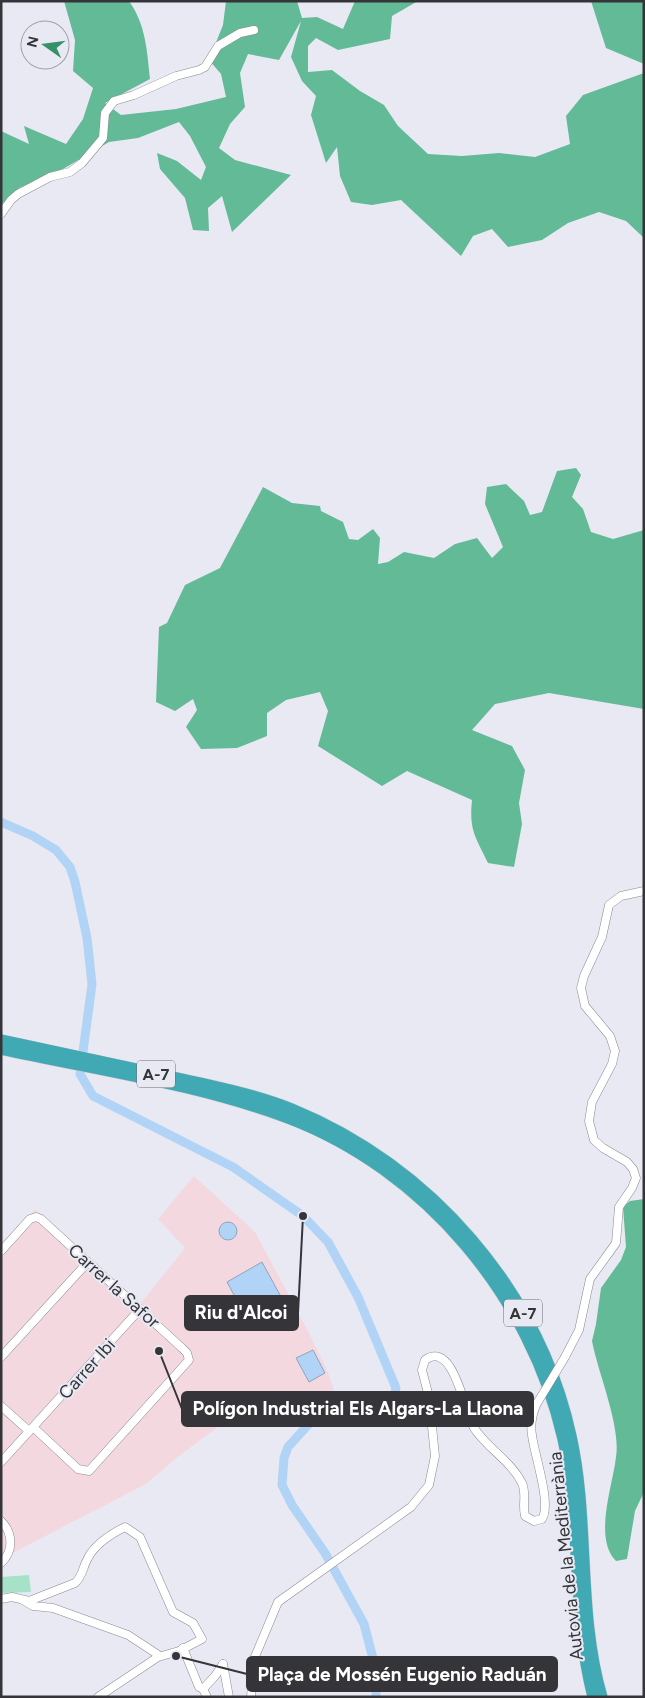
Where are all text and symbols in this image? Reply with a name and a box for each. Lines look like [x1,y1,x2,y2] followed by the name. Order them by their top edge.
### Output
[20,20,70,70] north arrow
[23,35,42,49] text: N
[137,1060,175,1088] road number: A-7
[64,1239,164,1333] street label: Carrer la Safor
[185,1296,298,1330] callout: Riu d'Alcoi
[504,1300,542,1326] road number: A-7
[194,1301,288,1324] text: Riu d'Alcoi
[54,1334,120,1404] street label: Carrer Ibi
[182,1392,533,1426] callout: Polígon Industrial Els Algars-La Llaona
[193,1397,523,1420] text: Polígon Industrial Els Algars-La Llaona
[544,1450,588,1662] street label: Autovia de la Mediterrània
[247,1657,557,1691] callout: Plaça de Mossén Eugenio Raduán
[257,1663,547,1686] text: Plaça de Mossén Eugenio Raduán

